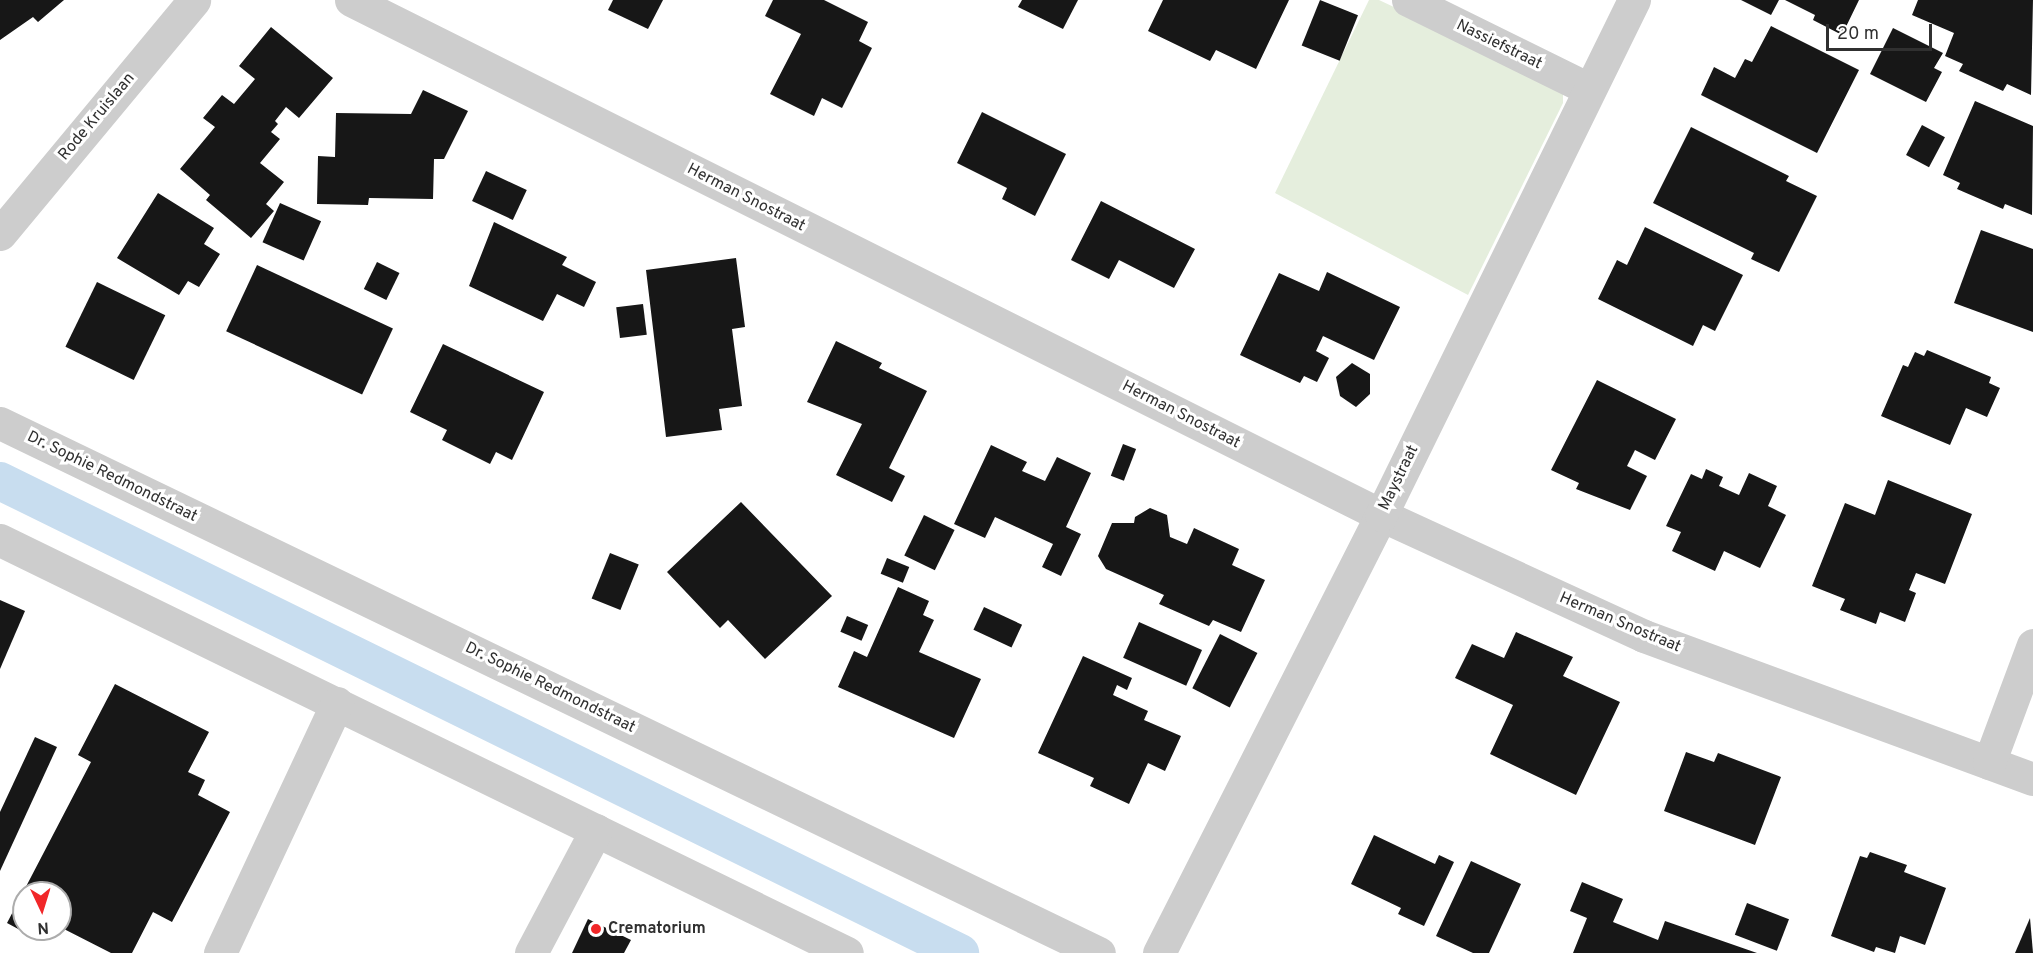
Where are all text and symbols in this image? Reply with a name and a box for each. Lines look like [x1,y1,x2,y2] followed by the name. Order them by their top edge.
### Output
[1829,12,1936,50] scale bar
[1453,16,1545,74] street label: Nassiefstraat
[1837,23,1879,46] text: 20 m
[55,69,139,165] street label: Rode Kruislaan
[684,160,808,236] street label: Herman Snostraat
[1119,377,1243,453] street label: Herman Snostraat
[24,427,200,527] street label: Dr. Sophie Redmondstraat
[1375,442,1423,514] street label: Maystraat
[1556,589,1684,657] street label: Herman Snostraat
[462,638,638,738] street label: Dr. Sophie Redmondstraat
[12,881,72,941] north arrow
[37,917,50,937] text: N
[608,919,706,939] place label: Crematorium
[589,922,603,936] marker: Crematorium

